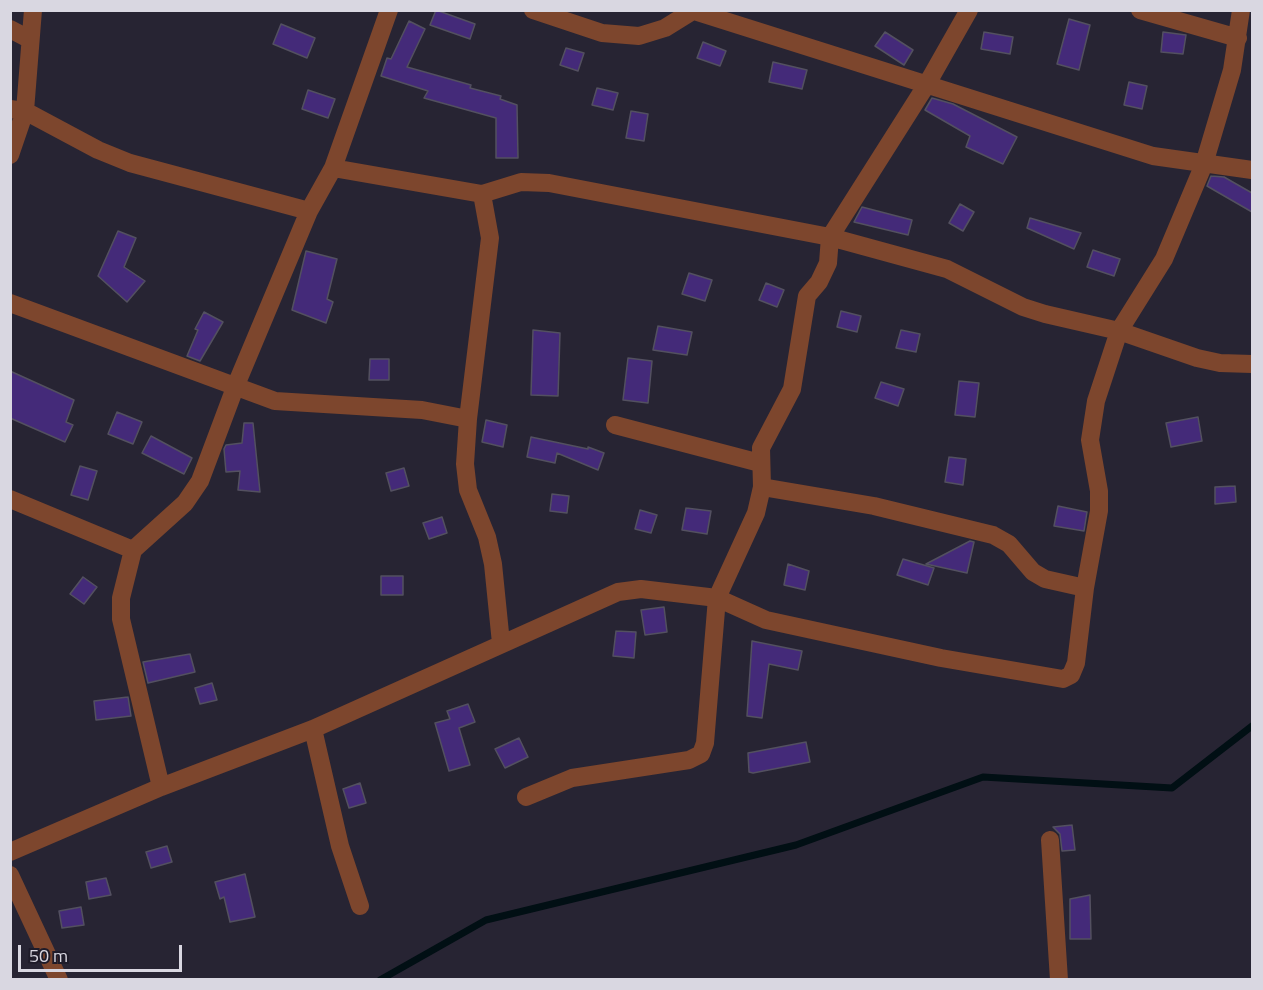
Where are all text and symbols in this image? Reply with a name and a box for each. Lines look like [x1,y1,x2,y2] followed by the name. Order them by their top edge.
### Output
[21,933,184,971] scale bar
[29,942,68,969] text: 50 m

